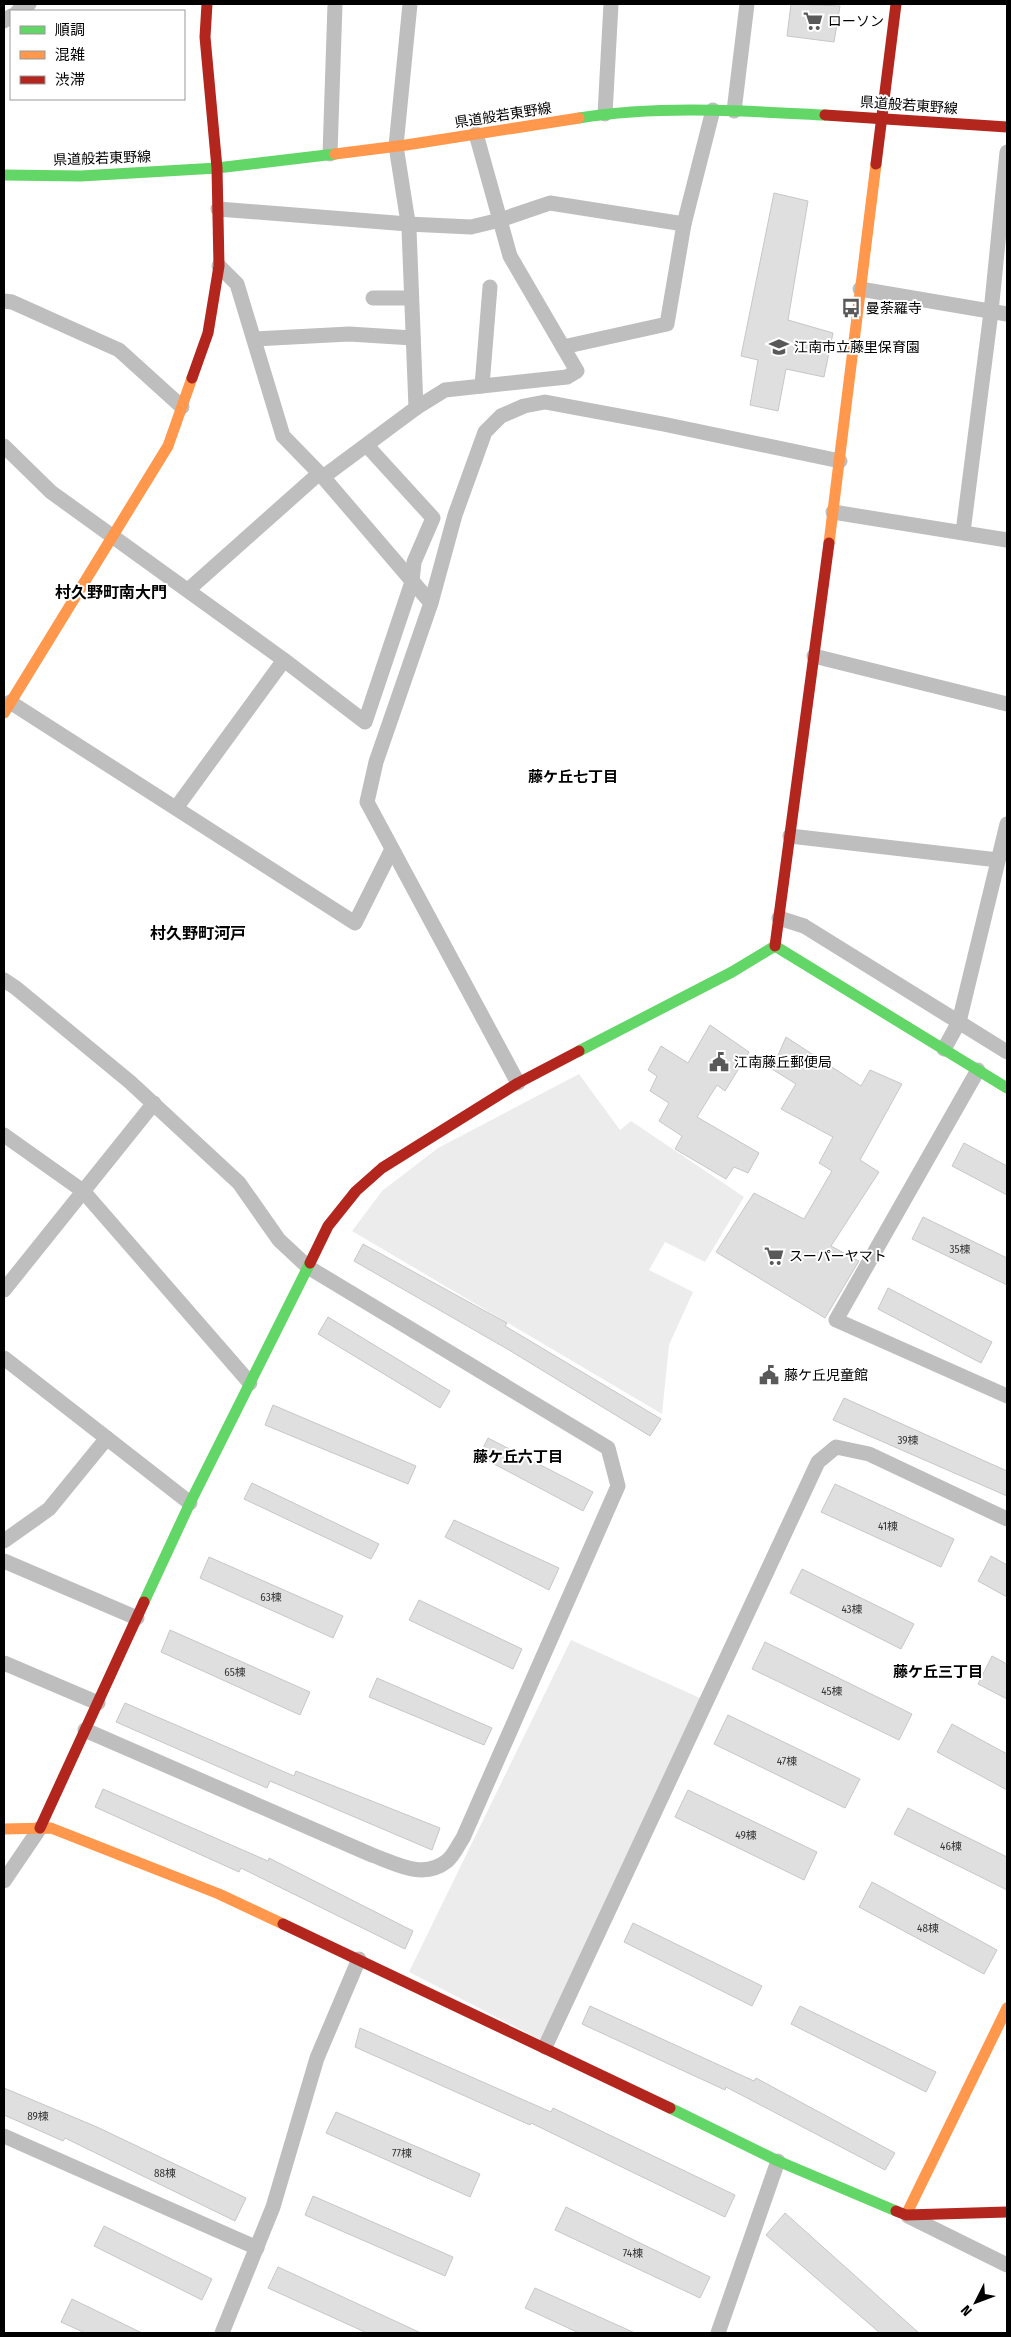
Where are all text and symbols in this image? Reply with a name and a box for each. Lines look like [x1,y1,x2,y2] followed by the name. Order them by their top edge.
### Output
[10,10,185,100] legend
[802,10,824,32] supermarket icon: ローソン
[828,13,884,30] place label: ローソン
[55,21,85,39] text: 順調
[55,46,85,64] text: 混雑
[55,71,85,89] text: 渋滞
[859,94,958,117] street label: 県道般若東野線
[453,99,553,132] street label: 県道般若東野線
[53,148,151,169] street label: 県道般若東野線
[840,297,862,319] bus stop icon: 曼荼羅寺
[866,300,922,317] place label: 曼荼羅寺
[768,336,790,358] school or university icon: 江南市立藤里保育園
[794,339,920,356] place label: 江南市立藤里保育園
[55,583,167,602] district label: 村久野町南大門
[528,768,618,786] district label: 藤ケ丘七丁目
[150,924,246,943] district label: 村久野町河戸
[708,1051,730,1073] public building icon: 江南藤丘郵便局
[734,1054,832,1071] place label: 江南藤丘郵便局
[949,1243,971,1256] house number: 35棟
[763,1245,785,1267] supermarket icon: スーパーヤマト
[789,1248,887,1265] place label: スーパーヤマト
[758,1364,780,1386] public building icon: 藤ケ丘児童館
[784,1367,868,1384] place label: 藤ケ丘児童館
[897,1434,919,1447] house number: 39棟
[473,1448,563,1466] district label: 藤ケ丘六丁目
[878,1520,898,1533] house number: 41棟
[260,1591,282,1604] house number: 63棟
[841,1603,863,1616] house number: 43棟
[893,1663,983,1681] district label: 藤ケ丘三丁目
[224,1666,246,1679] house number: 65棟
[821,1685,843,1698] house number: 45棟
[777,1755,797,1768] house number: 47棟
[735,1829,757,1842] house number: 49棟
[940,1840,962,1853] house number: 46棟
[917,1922,939,1935] house number: 48棟
[27,2110,49,2123] house number: 89棟
[392,2147,412,2160] house number: 77棟
[154,2167,176,2180] house number: 88棟
[623,2247,643,2260] house number: 74棟
[951,2277,1001,2327] north arrow
[958,2302,976,2319] text: N

